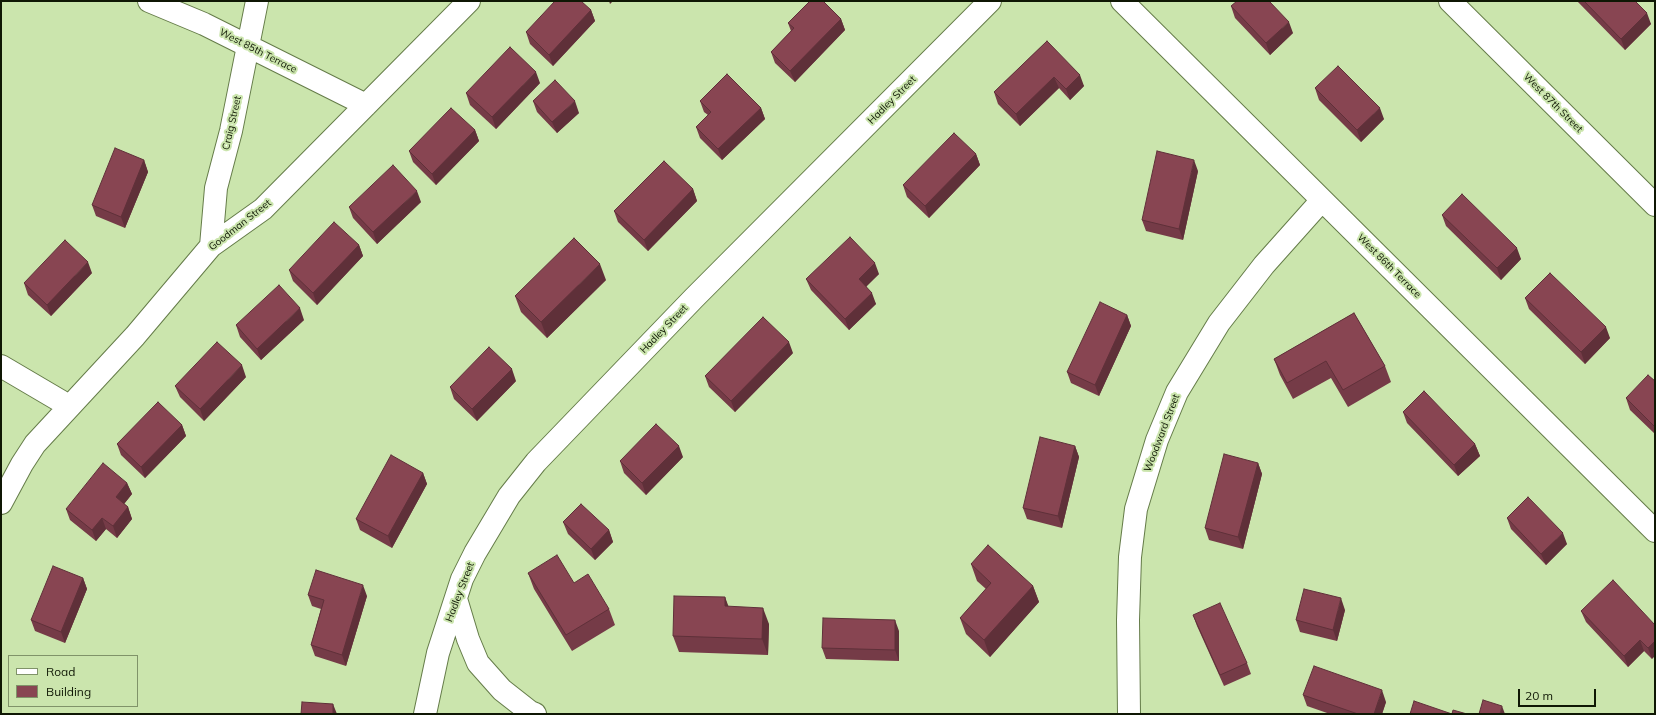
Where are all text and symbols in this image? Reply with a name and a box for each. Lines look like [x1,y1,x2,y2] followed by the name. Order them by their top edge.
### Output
[217,26,299,76] street label: West 85th Terrace
[1521,71,1585,135] street label: West 87th Street
[865,73,919,127] street label: Hadley Street
[220,95,244,151] street label: Craig Street
[207,197,273,253] street label: Goodman Street
[1355,232,1423,300] street label: West 86th Terrace
[638,302,690,356] street label: Hadley Street
[1142,392,1182,474] street label: Woodward Street
[443,560,477,624] street label: Hadley Street
[8,655,138,707] legend
[46,664,75,679] text: Road
[1520,681,1598,707] scale bar
[46,684,91,699] text: Building
[1525,688,1553,703] text: 20 m

